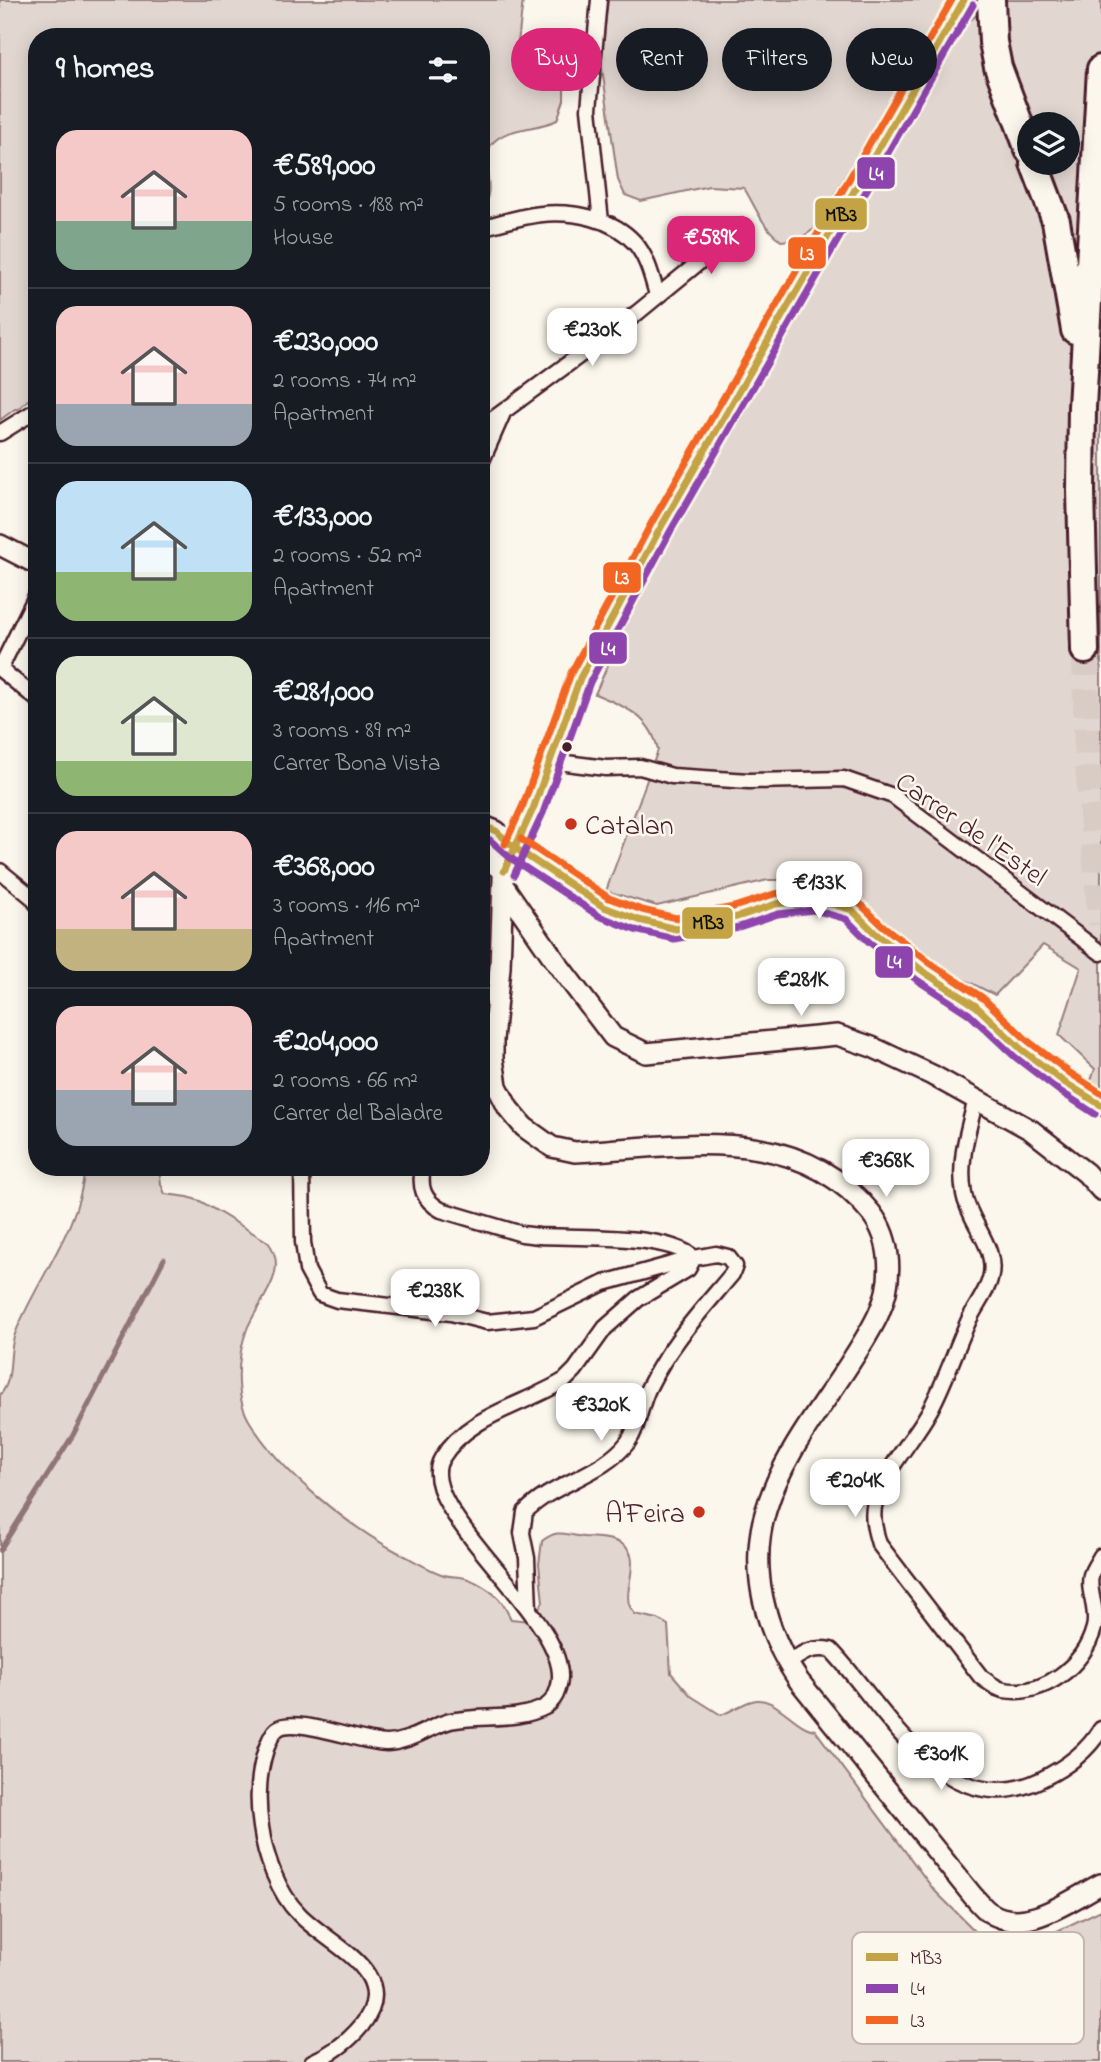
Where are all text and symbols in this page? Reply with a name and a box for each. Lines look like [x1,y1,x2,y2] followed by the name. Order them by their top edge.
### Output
[511,28,602,91] chip: Buy
[616,28,708,91] chip: Rent
[722,28,832,91] chip: Filters
[846,28,937,91] chip: New
[56,48,154,92] text: 9 homes
[424,51,462,89] icon: filters
[1017,112,1080,175] map controls
[1017,112,1080,175] button: layers
[273,145,375,189] text: €589,000
[856,156,896,190] line badge: L4
[112,158,196,242] icon: home
[869,162,884,189] text: L4
[273,189,424,222] text: 5 rooms · 188 m²
[814,197,868,231] line badge: MB3
[825,203,857,230] text: MB3
[662,216,760,276] pin: €589K
[273,222,333,255] text: House
[683,222,739,255] text: €589K
[787,236,827,270] line badge: L3
[800,242,815,269] text: L3
[543,308,641,368] pin: €230K
[563,314,621,347] text: €230K
[273,321,378,365] text: €230,000
[112,334,196,418] icon: home
[273,365,417,398] text: 2 rooms · 74 m²
[273,398,374,431] text: Apartment
[273,496,372,540] text: €133,000
[112,509,196,593] icon: home
[273,540,422,573] text: 2 rooms · 52 m²
[602,561,642,594] line badge: L3
[615,566,630,593] text: L3
[273,573,374,606] text: Apartment
[588,631,628,665] line badge: L4
[601,637,616,664] text: L4
[273,671,374,715] text: €281,000
[112,684,196,768] icon: home
[273,715,411,748] text: 3 rooms · 89 m²
[560,740,574,754] unlabelled marker
[273,748,440,781] text: Carrer Bona Vista
[886,763,1054,898] street label: Carrer de l'Estel
[585,807,674,848] place label: Catalan
[563,816,579,832] marker: Catalan
[273,846,375,890] text: €368,000
[112,859,196,943] icon: home
[770,862,868,921] pin: €133K
[792,867,846,900] text: €133K
[273,890,420,923] text: 3 rooms · 116 m²
[681,906,734,940] line badge: MB3
[692,911,724,938] text: MB3
[273,923,374,956] text: Apartment
[874,945,914,979] line badge: L4
[887,950,902,977] text: L4
[752,958,850,1018] pin: €281K
[774,964,828,997] text: €281K
[273,1021,378,1065] text: €204,000
[112,1034,196,1118] icon: home
[273,1065,418,1098] text: 2 rooms · 66 m²
[273,1098,443,1131] text: Carrer del Baladre
[837,1140,935,1199] pin: €368K
[858,1145,914,1178] text: €368K
[386,1270,484,1329] pin: €238K
[407,1275,463,1308] text: €238K
[552,1384,650,1443] pin: €320K
[572,1389,630,1422] text: €320K
[806,1460,904,1519] pin: €204K
[826,1465,884,1498] text: €204K
[605,1495,685,1536] place label: A'Feira
[691,1504,707,1520] marker: A'Feira
[892,1732,990,1792] pin: €301K
[914,1738,968,1771] text: €301K
[852,1932,1084,2044] legend
[910,1946,942,1973] text: MB3
[910,1977,925,2004] text: L4
[910,2009,925,2036] text: L3

